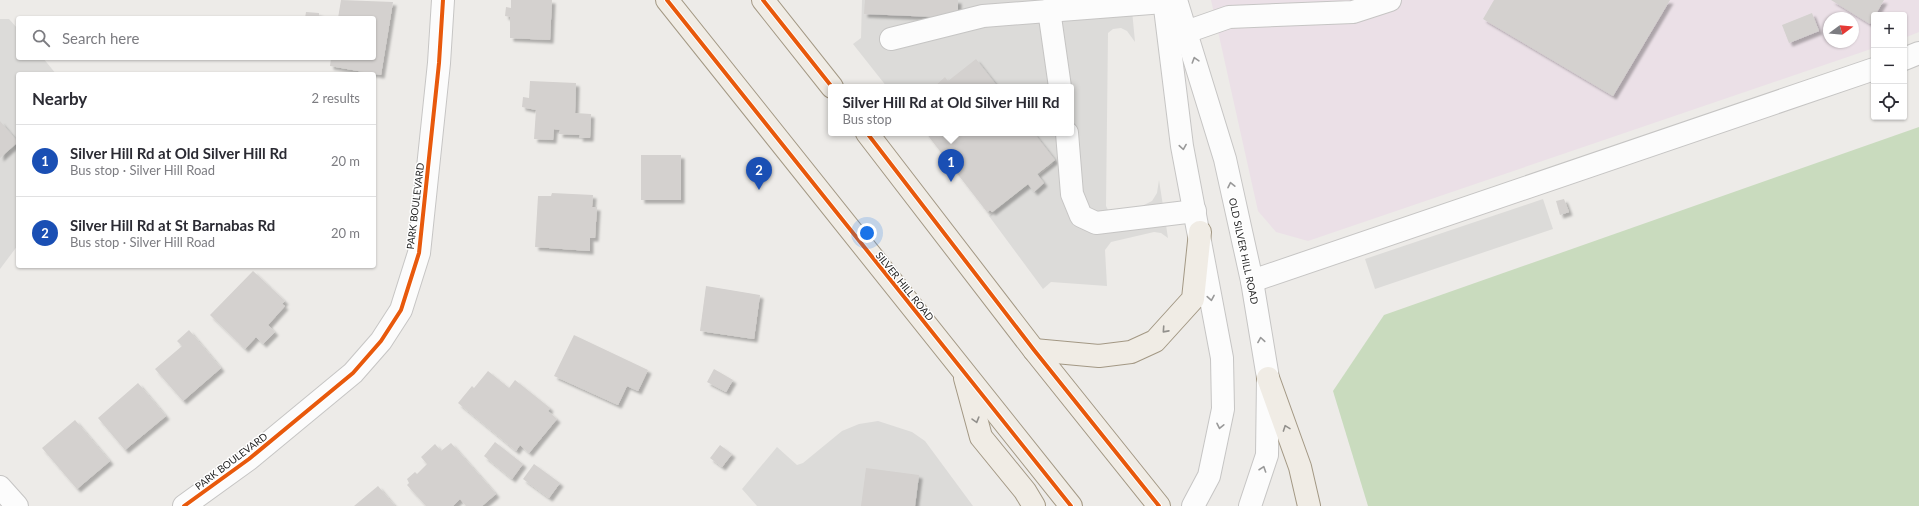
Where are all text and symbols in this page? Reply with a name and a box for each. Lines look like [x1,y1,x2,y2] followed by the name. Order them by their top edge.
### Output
[1823,12,1859,48] north arrow
[1871,12,1907,120] map controls
[1871,12,1907,48] button: +
[16,16,376,60] search box
[30,27,52,49] icon: search
[62,29,139,47] text: Search here
[1871,48,1907,84] button: −
[1191,57,1200,64] one-way arrow
[828,84,1074,136] popup
[1871,84,1907,120] button: locate
[32,88,87,109] text: Nearby
[312,90,360,106] text: 2 results
[842,93,1060,111] text: Silver Hill Rd at Old Silver Hill Rd
[842,111,892,127] text: Bus stop
[70,144,287,162] text: Silver Hill Rd at Old Silver Hill Rd
[1178,144,1187,150] one-way arrow
[938,149,964,182] pin: 1
[41,153,49,169] text: 1
[331,153,360,169] text: 20 m
[746,157,772,190] pin: 2
[70,162,215,178] text: Bus stop · Silver Hill Road
[404,162,426,250] street label: PARK BOULEVARD
[1228,182,1236,188] one-way arrow
[1227,197,1261,306] street label: OLD SILVER HILL ROAD
[70,216,275,234] text: Silver Hill Rd at St Barnabas Rd
[857,223,877,243] your location
[41,225,49,241] text: 2
[331,225,360,241] text: 20 m
[70,234,215,250] text: Bus stop · Silver Hill Road
[874,249,937,323] street label: SILVER HILL ROAD
[1206,294,1215,301] one-way arrow
[1163,325,1170,332] one-way arrow
[1258,337,1266,343] one-way arrow
[971,417,980,424] one-way arrow
[1216,423,1224,429] one-way arrow
[1282,425,1290,432] one-way arrow
[193,430,270,492] street label: PARK BOULEVARD
[1258,466,1266,473] one-way arrow

